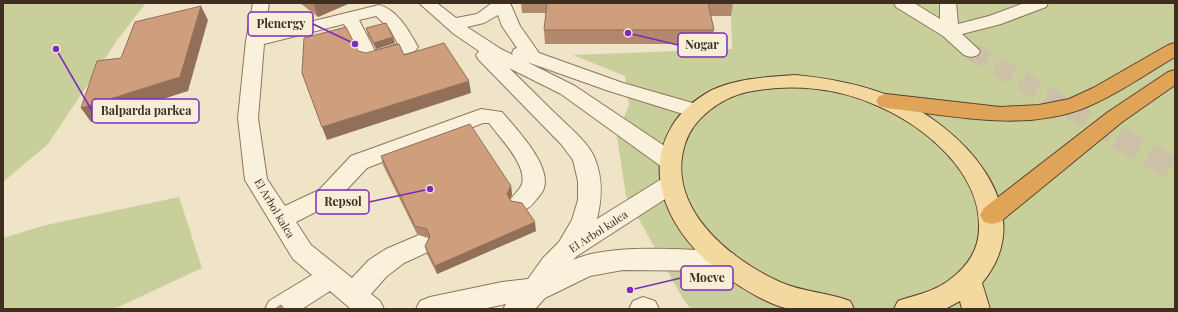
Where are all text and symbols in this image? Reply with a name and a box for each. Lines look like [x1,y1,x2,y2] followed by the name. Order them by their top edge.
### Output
[248,12,313,36] callout: Plenergy
[257,15,306,31] text: Plenergy
[678,33,727,57] callout: Nogar
[685,36,719,52] text: Nogar
[92,99,199,123] callout: Balparda parkea
[101,102,192,118] text: Balparda parkea
[251,175,299,241] street label: El Arbol kalea
[316,190,369,214] callout: Repsol
[324,193,362,209] text: Repsol
[566,206,631,256] street label: El Arbol kalea
[681,266,733,290] callout: Moeve
[689,269,725,285] text: Moeve

